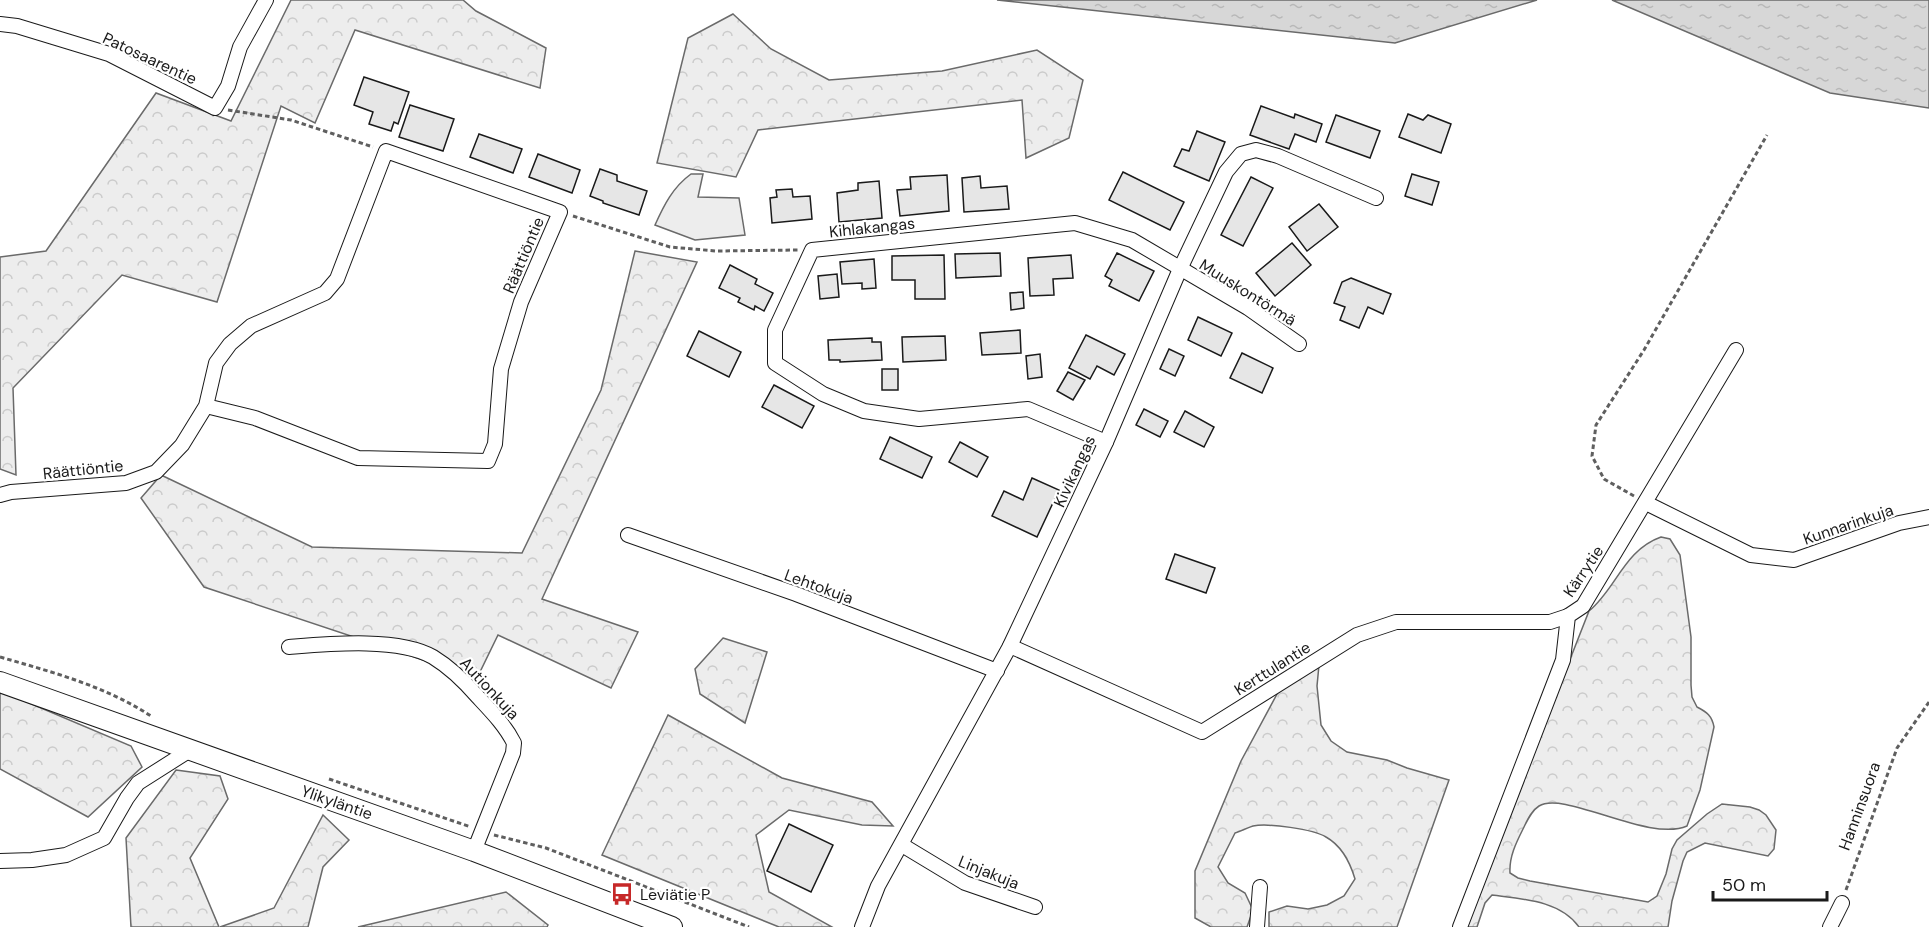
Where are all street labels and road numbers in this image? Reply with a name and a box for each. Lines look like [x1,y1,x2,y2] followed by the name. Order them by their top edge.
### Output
[99,27,200,89] street label: Patosaarentie
[828,213,916,242] street label: Kihlakangas
[498,214,549,296] street label: Räättiöntie
[1195,254,1300,331] street label: Muuskontörmä
[1049,432,1100,511] street label: Kivikangas
[42,455,124,484] street label: Räättiöntie
[1800,499,1896,550] street label: Kunnarinkuja
[1559,542,1608,601] street label: Kärrytie
[782,564,856,609] street label: Lehtokuja
[1230,637,1314,700] street label: Kerttulantie
[455,653,524,724] street label: Autionkuja
[1834,759,1885,853] street label: Hanninsuora
[298,780,375,824] street label: Ylikyläntie
[955,851,1022,894] street label: Linjakuja

